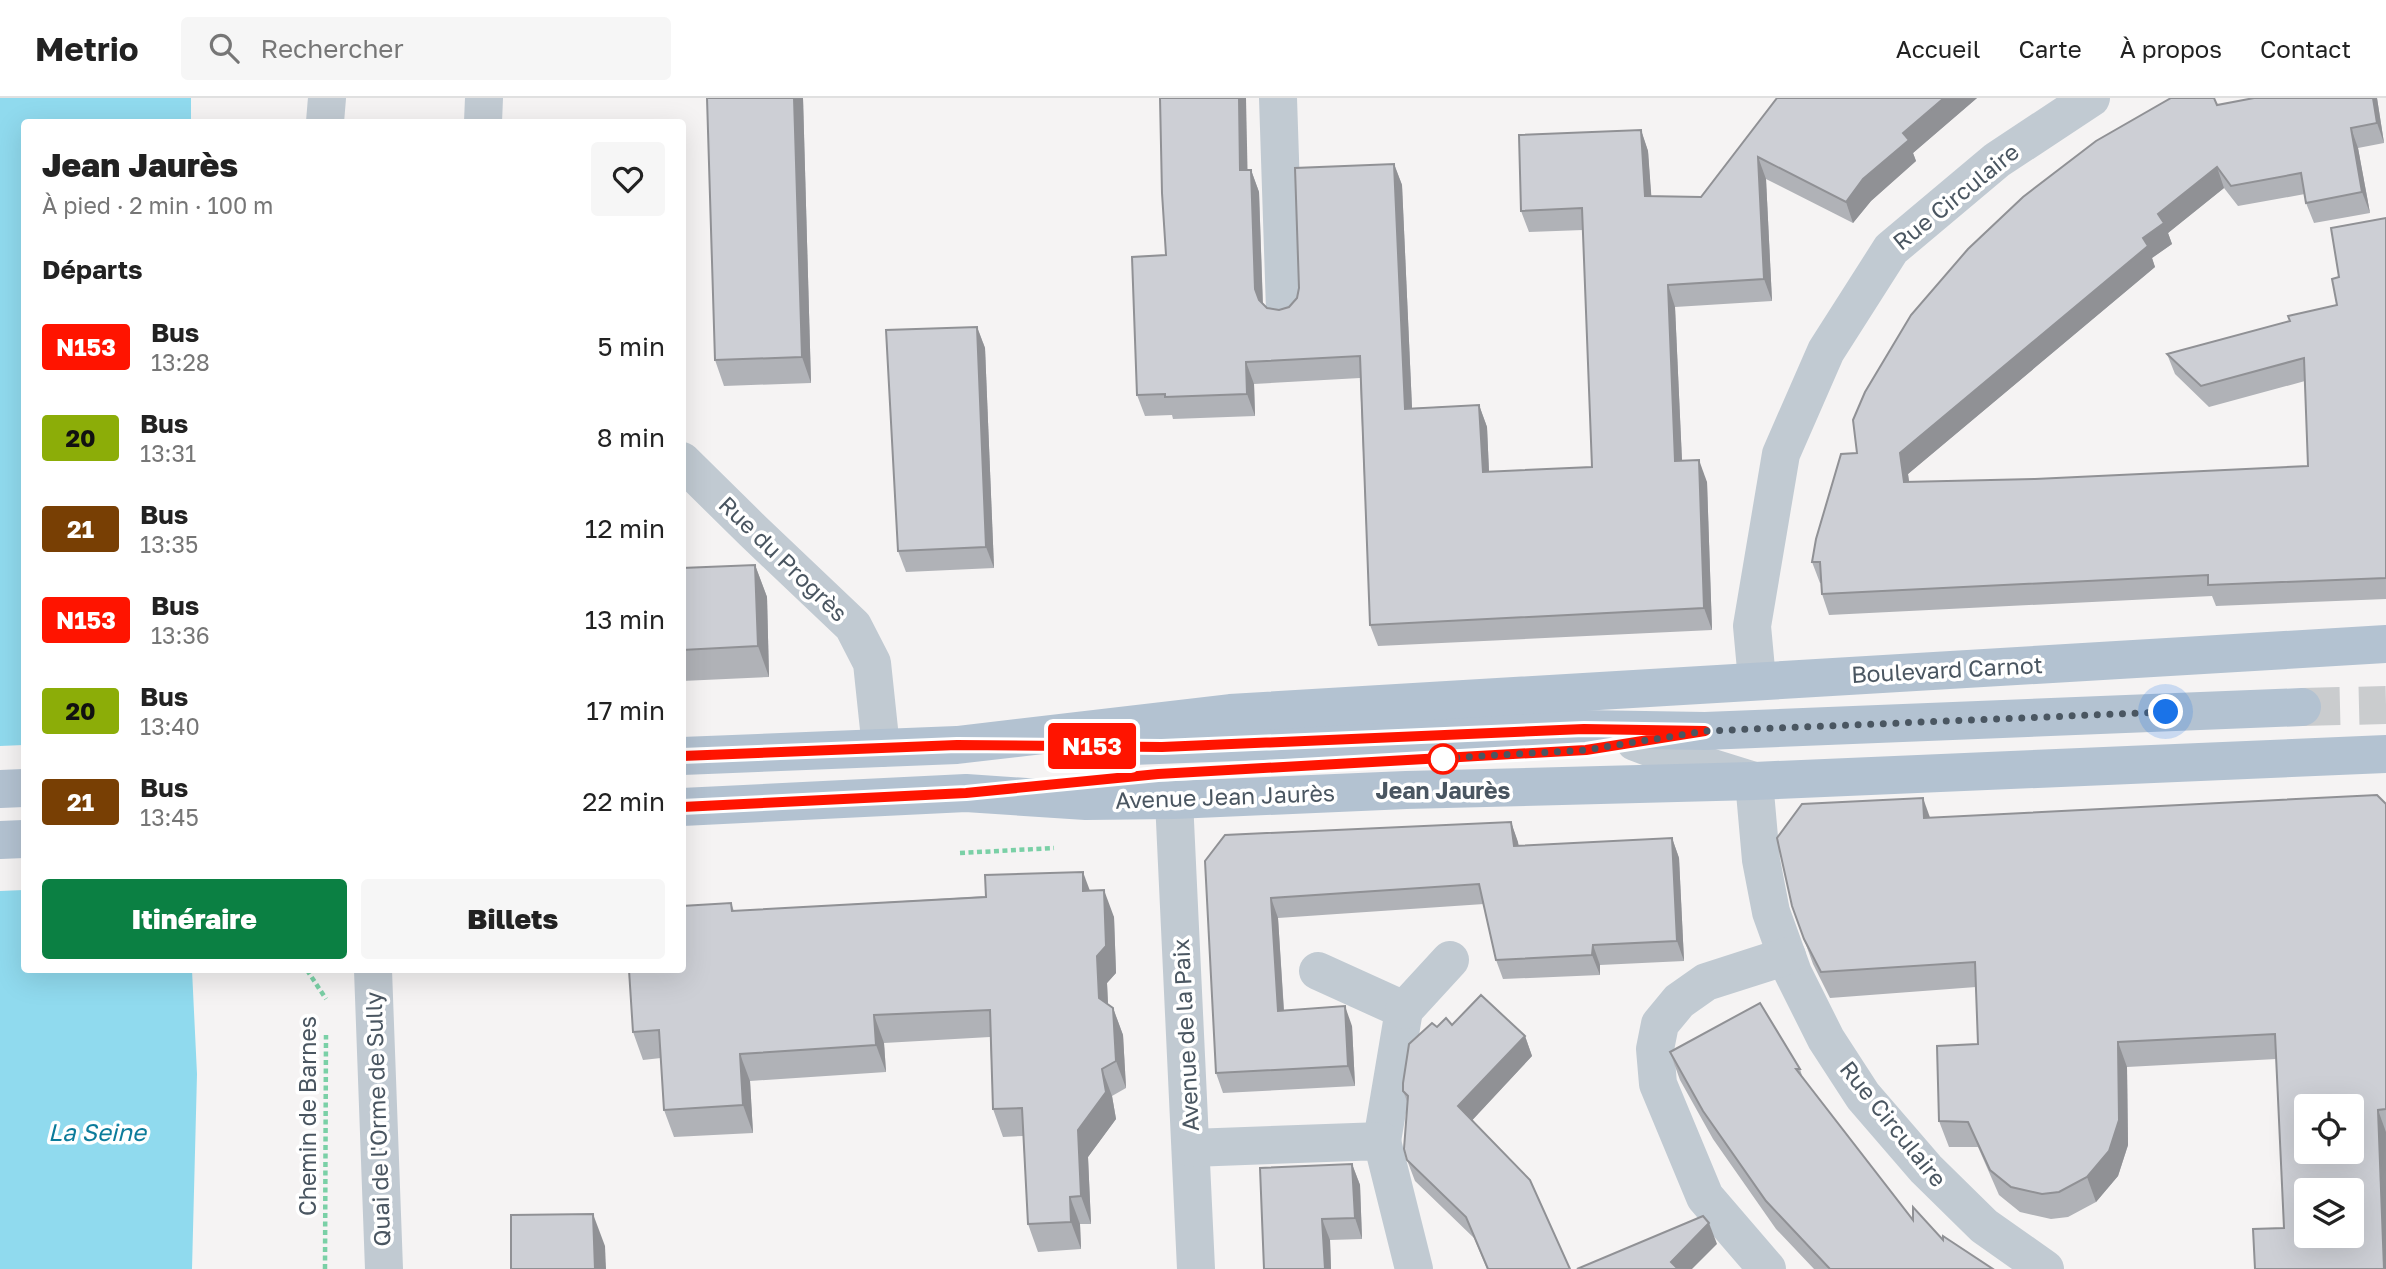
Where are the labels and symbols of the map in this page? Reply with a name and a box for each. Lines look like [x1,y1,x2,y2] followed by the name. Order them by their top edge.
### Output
[1887,137,2024,255] street label: Rue Circulaire
[714,490,854,627] street label: Rue du Progrès
[1850,650,2043,688] street label: Boulevard Carnot
[2148,694,2183,729] your location
[1043,723,1141,769] line badge: N153
[1428,744,1458,774] marker: Jean Jaurès
[1376,776,1511,804] place label: Jean Jaurès
[1115,778,1335,814] street label: Avenue Jean Jaurès
[1166,938,1204,1132] street label: Avenue de la Paix
[359,991,395,1247] street label: Quai de l'Orme de Sully
[293,1016,321,1216] street label: Chemin de Barnes
[1835,1055,1953,1192] street label: Rue Circulaire
[48,1117,148,1146] water label: La Seine

